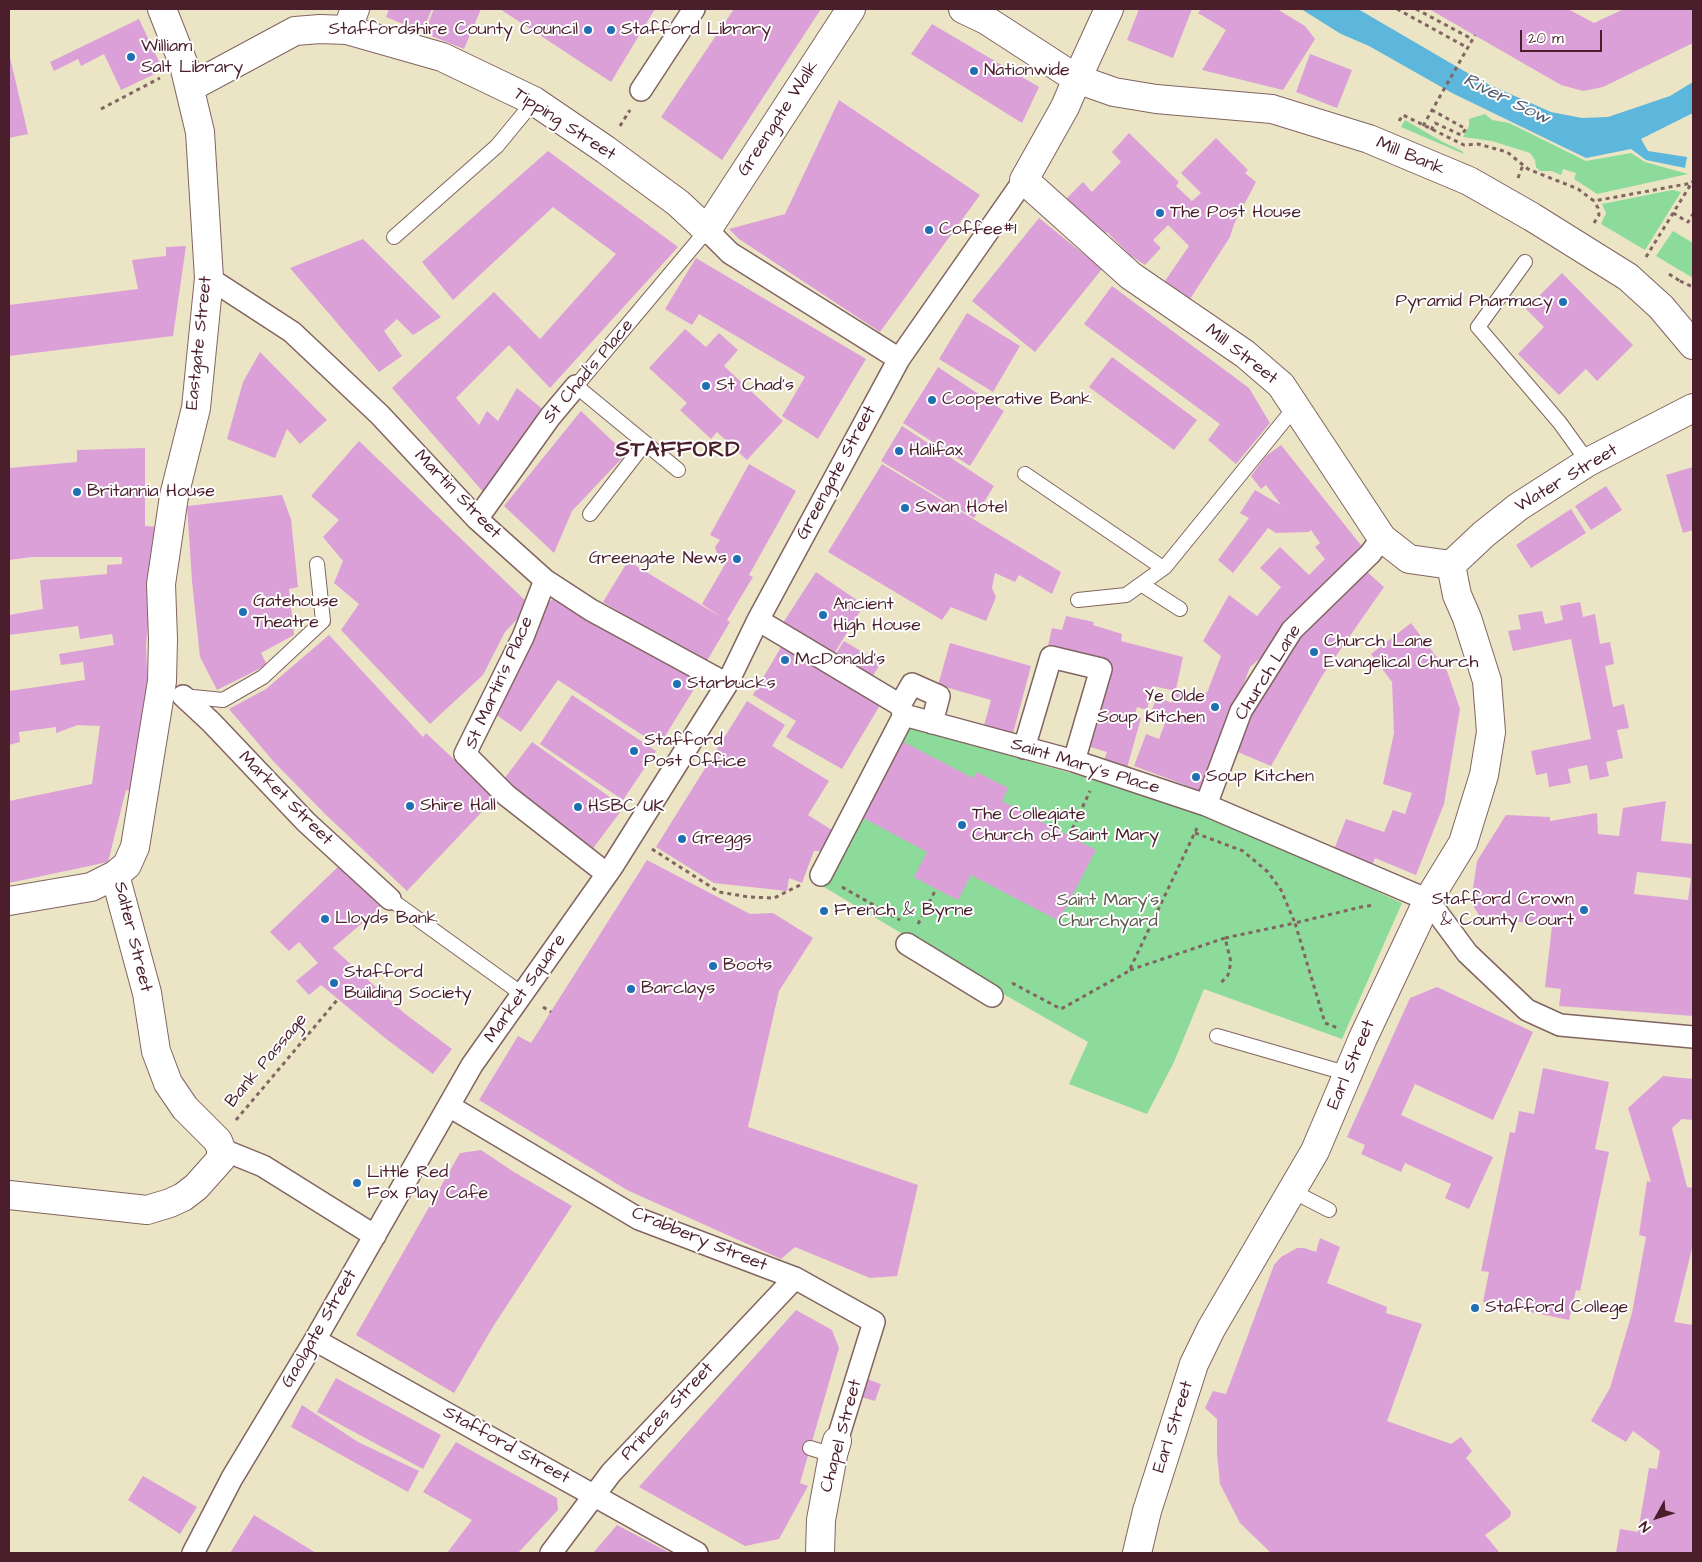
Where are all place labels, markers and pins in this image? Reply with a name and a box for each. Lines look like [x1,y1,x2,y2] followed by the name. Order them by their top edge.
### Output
[328,19,578,41] place label: Staffordshire County Council
[621,19,771,41] place label: Stafford Library
[582,24,594,36] marker: Staffordshire County Council
[605,24,617,36] marker: Stafford Library
[141,36,243,78] place label: William Salt Library
[125,51,137,63] marker: William Salt Library
[984,60,1070,82] place label: Nationwide
[968,65,980,77] marker: Nationwide
[1170,202,1301,224] place label: The Post House
[1154,207,1166,219] marker: The Post House
[939,219,1017,241] place label: Coffee#1
[923,224,935,236] marker: Coffee#1
[1395,291,1553,313] place label: Pyramid Pharmacy
[1557,296,1569,308] marker: Pyramid Pharmacy
[716,375,794,397] place label: St Chad's
[700,380,712,392] marker: St Chad's
[942,389,1092,411] place label: Cooperative Bank
[926,394,938,406] marker: Cooperative Bank
[909,440,963,462] place label: Halifax
[893,445,905,457] marker: Halifax
[87,481,215,503] place label: Britannia House
[71,486,83,498] marker: Britannia House
[915,497,1007,519] place label: Swan Hotel
[899,502,911,514] marker: Swan Hotel
[589,548,727,570] place label: Greengate News
[731,553,743,565] marker: Greengate News
[253,591,339,634] place label: Gatehouse Theatre
[833,594,921,636] place label: Ancient High House
[237,606,249,618] marker: Gatehouse Theatre
[817,609,829,621] marker: Ancient High House
[1324,631,1478,674] place label: Church Lane Evangelical Church
[1308,646,1320,658] marker: Church Lane Evangelical Church
[795,649,885,671] place label: McDonald's
[779,654,791,666] marker: McDonald's
[687,673,776,695] place label: Starbucks
[671,678,683,690] marker: Starbucks
[1097,686,1205,729] place label: Ye Olde Soup Kitchen
[1209,701,1221,713] marker: Ye Olde Soup Kitchen
[644,730,746,772] place label: Stafford Post Office
[628,745,640,757] marker: Stafford Post Office
[1206,766,1314,788] place label: Soup Kitchen
[1190,771,1202,783] marker: Soup Kitchen
[420,795,496,817] place label: Shire Hall
[588,796,664,818] place label: HSBC UK
[404,800,416,812] marker: Shire Hall
[572,801,584,813] marker: HSBC UK
[972,804,1159,846] place label: The Collegiate Church of Saint Mary
[956,819,968,831] marker: The Collegiate Church of Saint Mary
[692,828,752,850] place label: Greggs
[676,833,688,845] marker: Greggs
[1432,889,1574,932] place label: Stafford Crown & County Court
[834,900,973,922] place label: French & Byrne
[1578,904,1590,916] marker: Stafford Crown & County Court
[818,905,830,917] marker: French & Byrne
[335,908,438,930] place label: Lloyds Bank
[319,913,331,925] marker: Lloyds Bank
[723,955,772,977] place label: Boots
[707,960,719,972] marker: Boots
[344,962,472,1004] place label: Stafford Building Society
[328,977,340,989] marker: Stafford Building Society
[641,978,715,1000] place label: Barclays
[625,983,637,995] marker: Barclays
[367,1162,488,1204] place label: Little Red Fox Play Cafe
[351,1177,363,1189] marker: Little Red Fox Play Cafe
[1485,1297,1628,1319] place label: Stafford College
[1469,1302,1481,1314] marker: Stafford College

